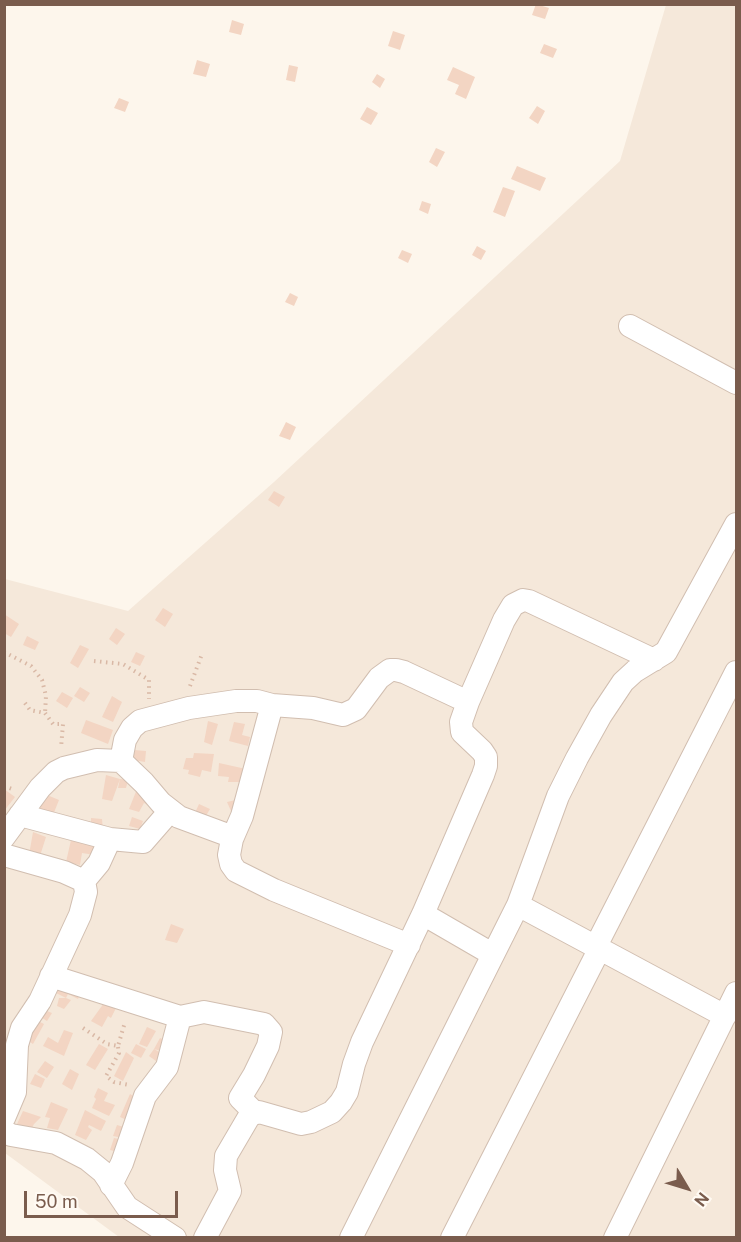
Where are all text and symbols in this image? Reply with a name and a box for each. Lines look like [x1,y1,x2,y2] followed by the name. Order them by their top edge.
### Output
[657,1158,717,1218] north arrow
[27,1179,182,1217] scale bar
[690,1189,713,1210] text: N
[35,1191,78,1212] text: 50 m

